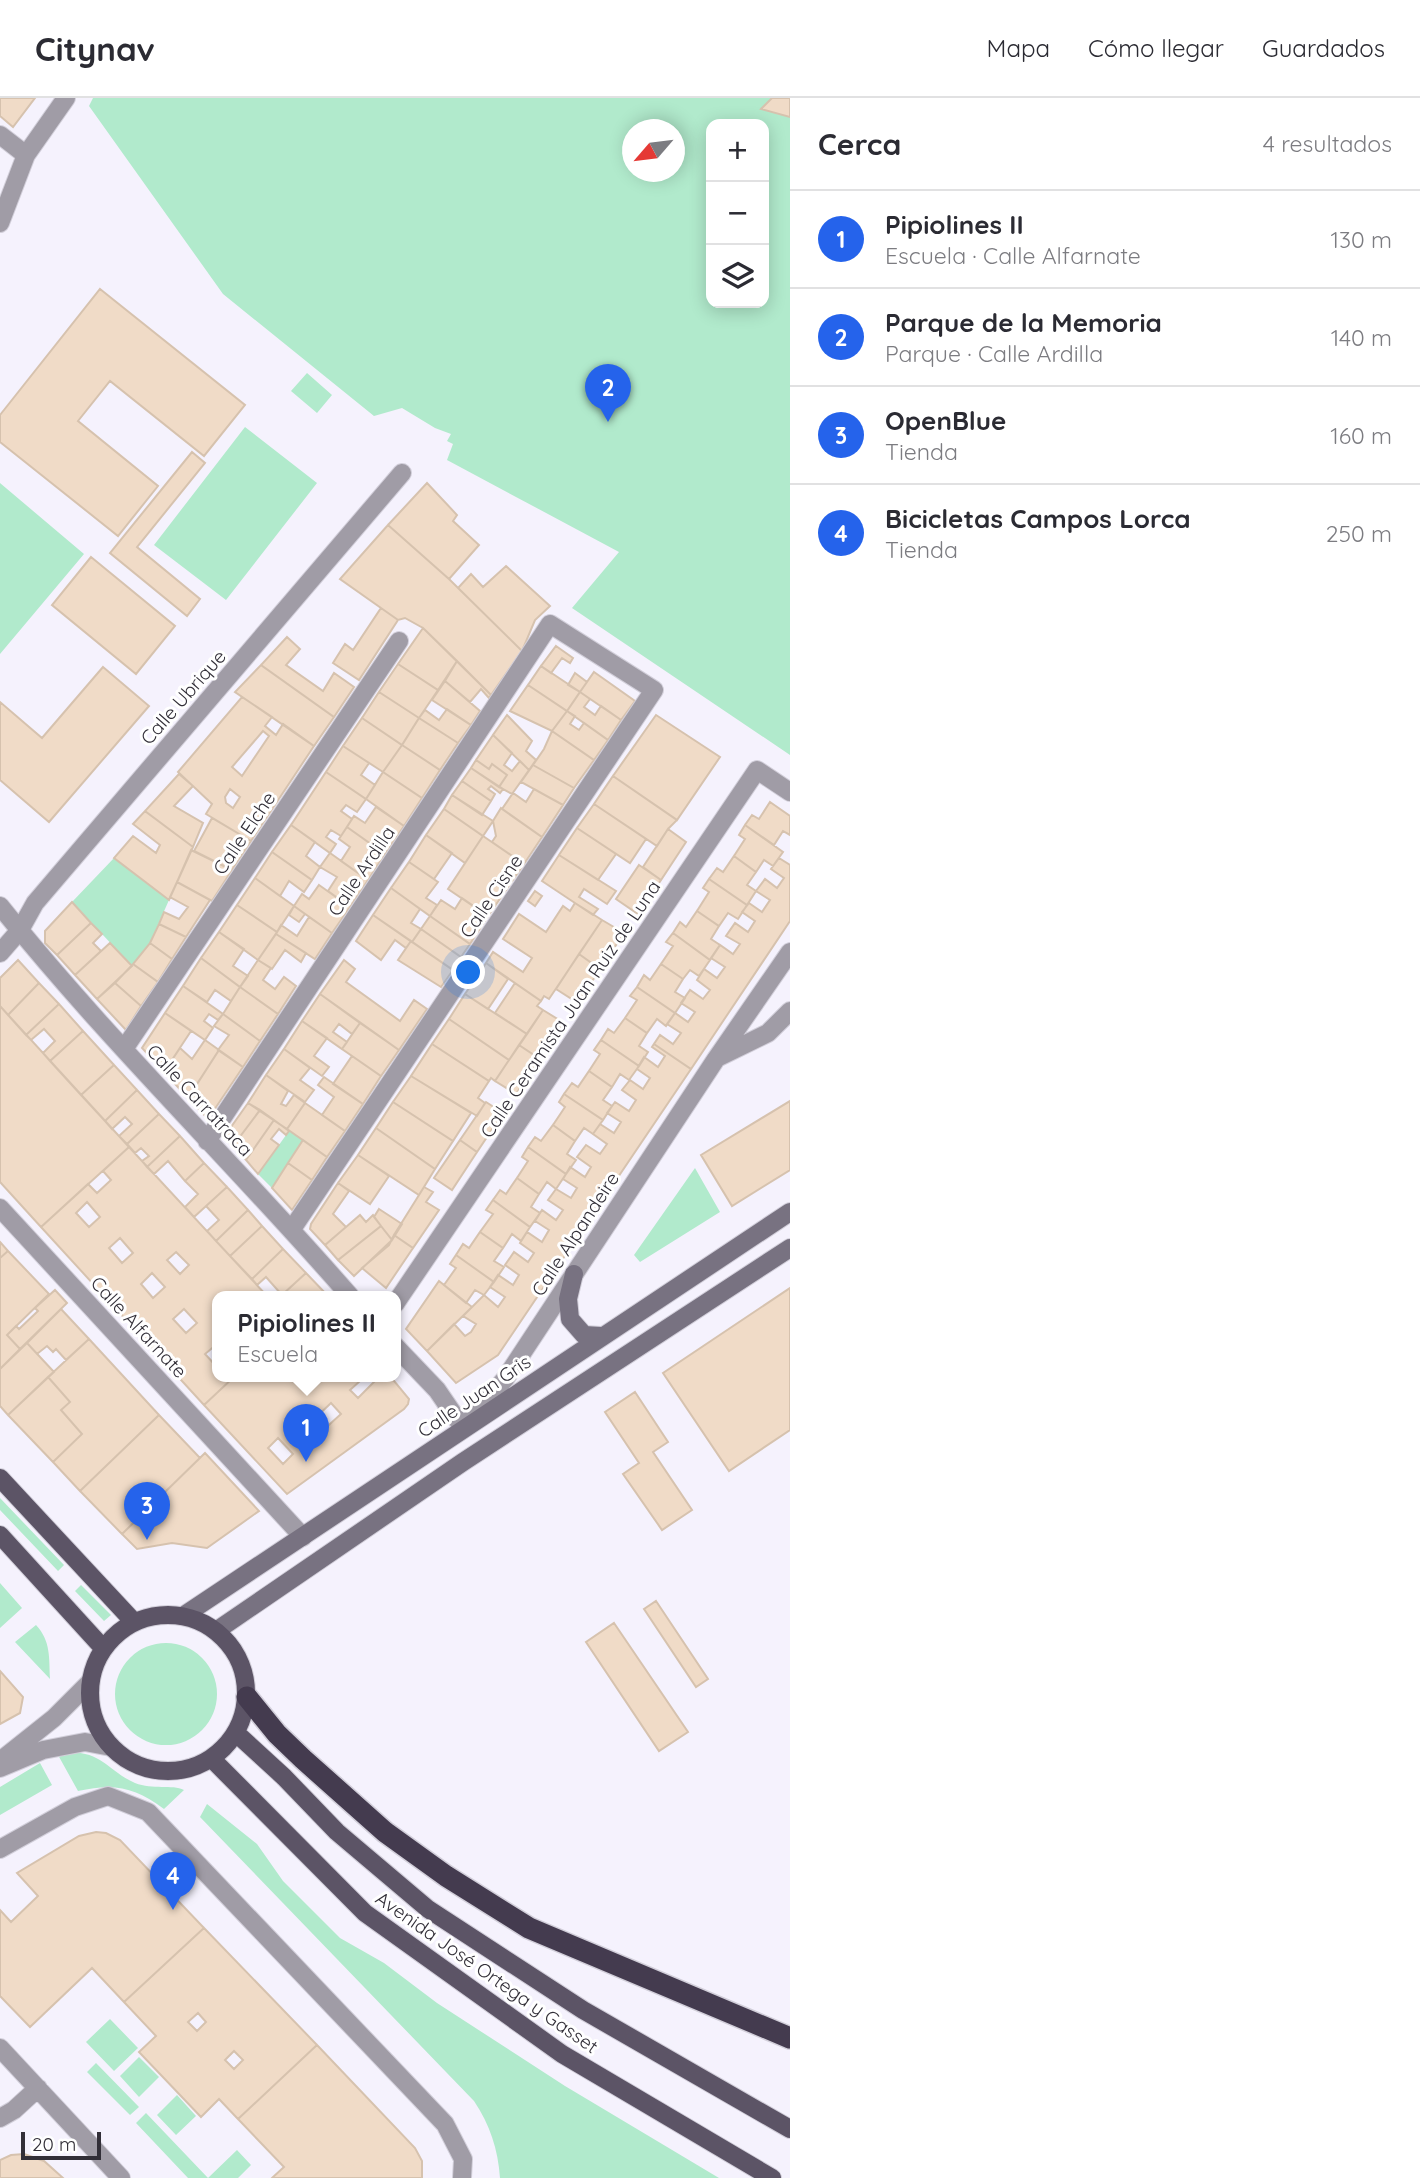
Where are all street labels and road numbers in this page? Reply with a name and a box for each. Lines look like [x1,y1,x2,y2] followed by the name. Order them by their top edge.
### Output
[135,645,231,749] street label: Calle Ubrique
[208,787,280,879] street label: Calle Elche
[322,821,400,921] street label: Calle Ardilla
[454,850,528,942] street label: Calle Cisne
[475,876,665,1142] street label: Calle Ceramista Juan Ruiz de Luna
[142,1039,258,1161] street label: Calle Carratraca
[526,1167,624,1301] street label: Calle Alpandeire
[86,1271,192,1383] street label: Calle Alfarnate
[413,1349,535,1443] street label: Calle Juan Gris
[371,1886,603,2058] street label: Avenida José Ortega y Gasset

